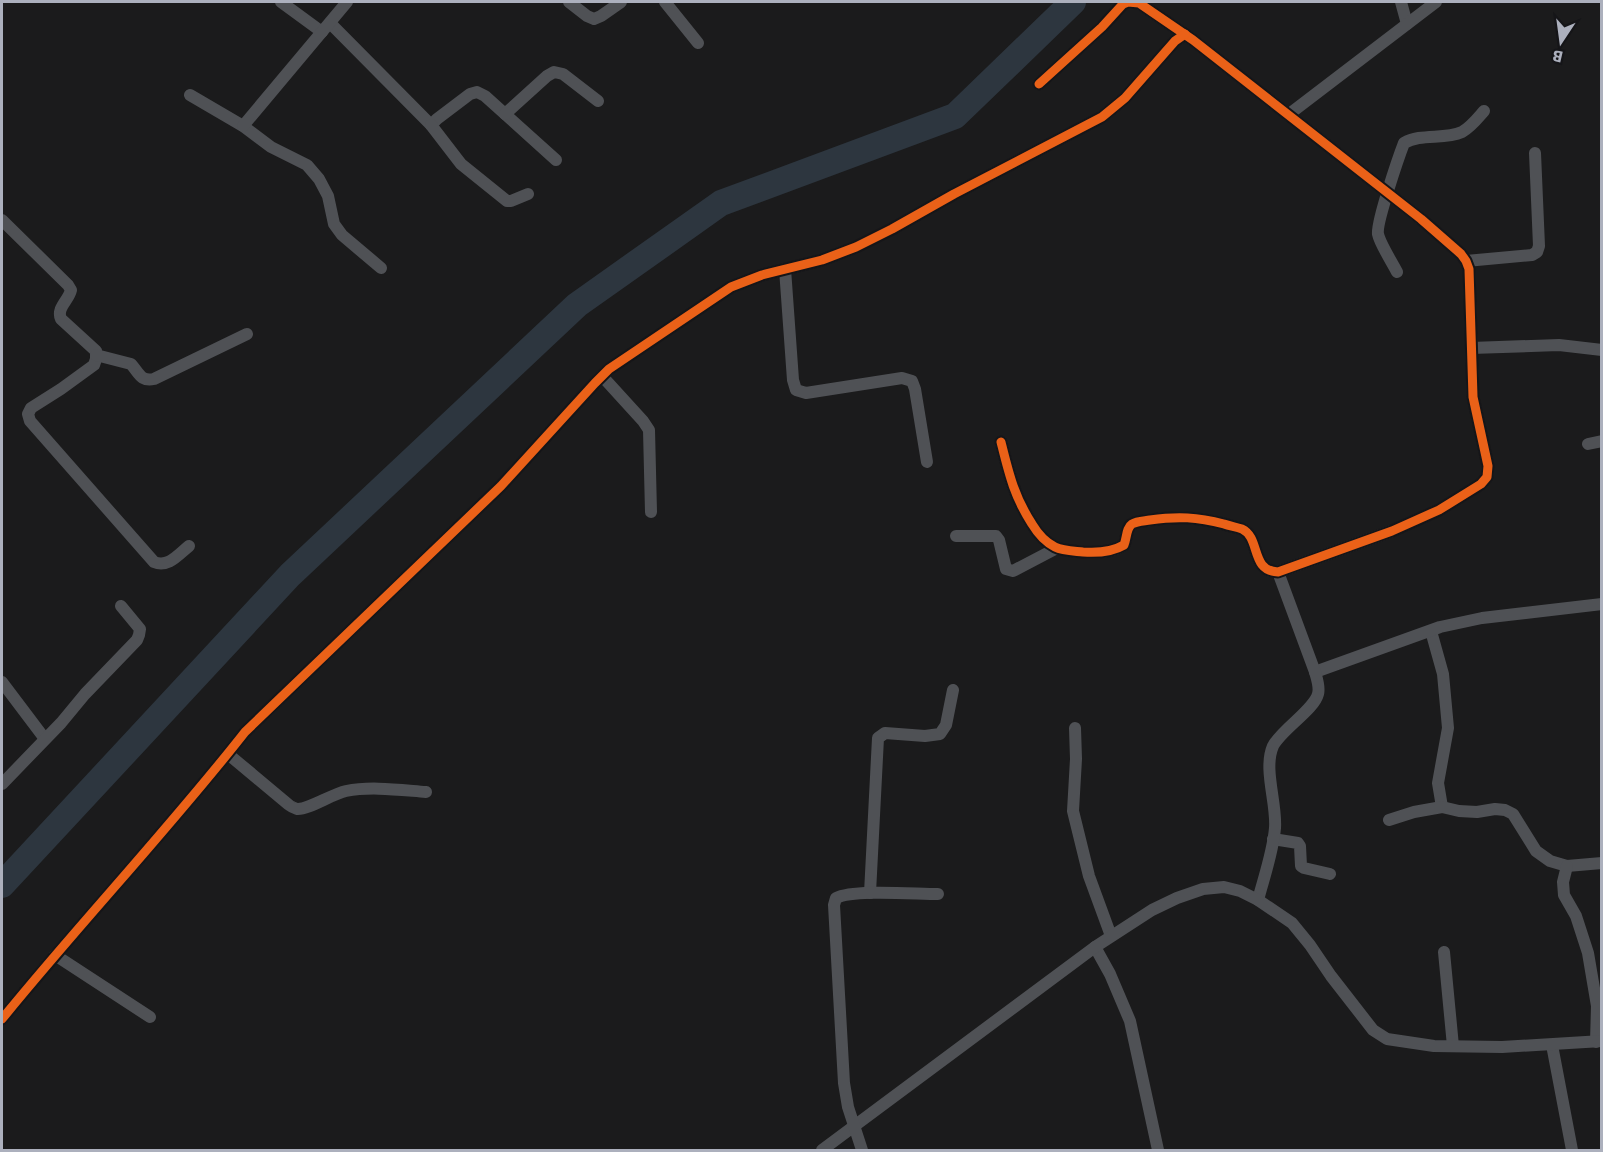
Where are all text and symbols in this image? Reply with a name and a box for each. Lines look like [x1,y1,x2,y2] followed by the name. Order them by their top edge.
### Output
[1531,12,1591,72] north arrow
[1551,46,1565,66] text: B

